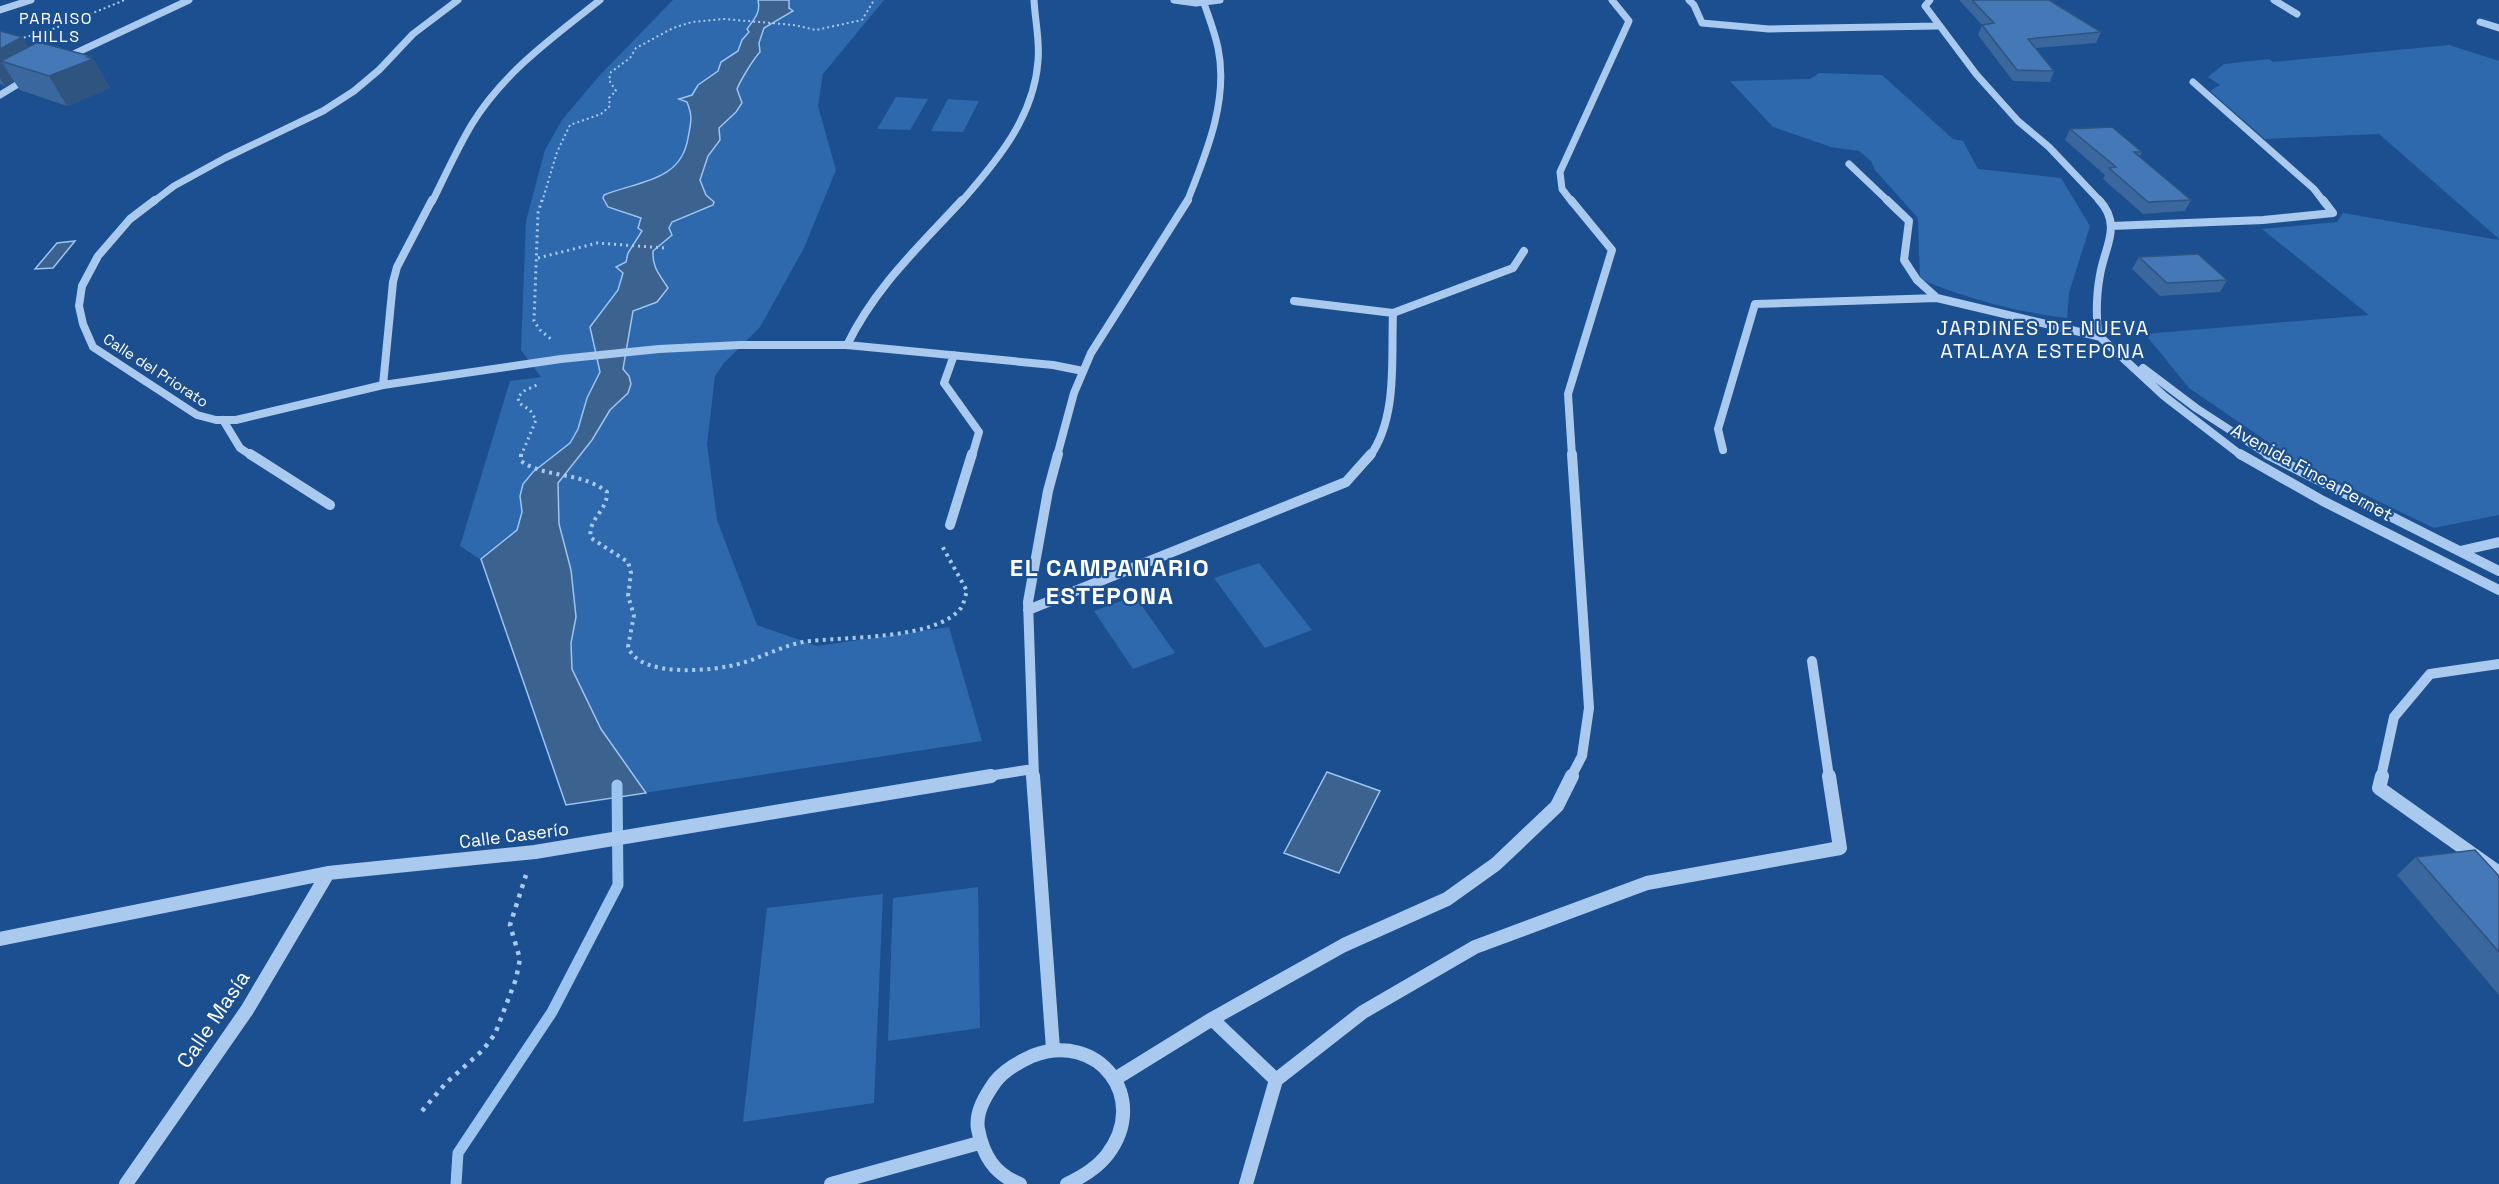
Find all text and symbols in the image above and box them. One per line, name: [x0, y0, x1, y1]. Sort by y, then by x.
district label: PARAISO HILLS: [19, 8, 93, 47]
district label: JARDINES DE NUEVA ATALAYA ESTEPONA: [1936, 315, 2150, 364]
street label: Calle del Priorato: [100, 329, 212, 411]
street label: Avenida Finca Pernet: [2227, 418, 2397, 526]
district label: EL CAMPANARIO ESTEPONA: [1010, 552, 1210, 611]
street label: Calle Caserío: [458, 817, 570, 853]
street label: Calle Masía: [170, 965, 256, 1073]

